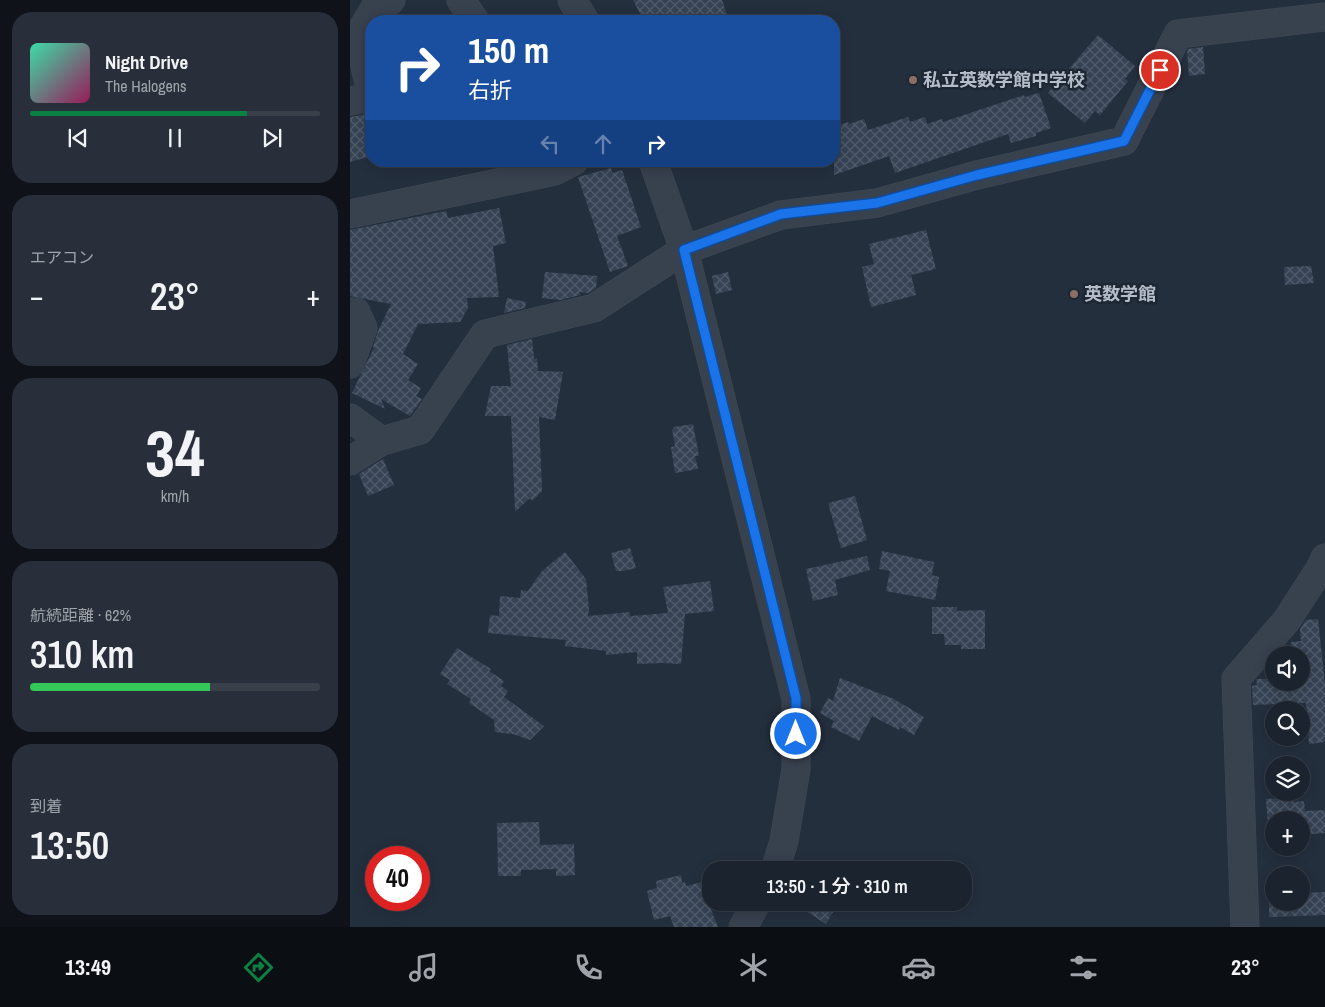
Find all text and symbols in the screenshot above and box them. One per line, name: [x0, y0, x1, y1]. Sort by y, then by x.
text: 150 m: [468, 27, 549, 74]
icon: right: [385, 35, 450, 100]
text: Night Drive: [105, 49, 188, 75]
pin: [1139, 49, 1181, 91]
icon: arrive: [1146, 56, 1174, 84]
place label: 私立英数学館中学校: [923, 67, 1085, 92]
marker: 私立英数学館中学校: [907, 74, 919, 86]
text: The Halogens: [105, 75, 187, 97]
text: 右折: [468, 75, 512, 105]
icon: previous: [64, 124, 92, 152]
icon: pause: [161, 124, 189, 152]
icon: next: [258, 124, 286, 152]
icon: left: [536, 130, 564, 158]
icon: ahead: [589, 130, 617, 158]
icon: right: [642, 130, 670, 158]
text: エアコン: [30, 246, 94, 268]
text: 23°: [150, 271, 200, 322]
text: −: [30, 277, 43, 315]
text: +: [307, 277, 320, 315]
place label: 英数学館: [1084, 281, 1156, 306]
marker: 英数学館: [1068, 288, 1080, 300]
text: 34: [145, 409, 205, 496]
text: km/h: [161, 485, 189, 507]
text: 航続距離 · 62%: [30, 604, 131, 626]
text: 310 km: [30, 629, 134, 680]
map controls: [1265, 646, 1310, 911]
button: sound: [1265, 646, 1310, 691]
button: search: [1265, 701, 1310, 746]
position arrow: [769, 707, 821, 759]
button: layers: [1265, 756, 1310, 801]
text: 到着: [30, 795, 62, 817]
button: +: [1265, 811, 1310, 856]
text: 13:50: [30, 820, 109, 871]
speed limit sign: 40: [365, 846, 430, 911]
button: −: [1265, 866, 1310, 911]
text: 13:50 · 1 分 · 310 m: [766, 873, 908, 899]
icon: directions: [241, 950, 276, 985]
icon: music: [406, 950, 441, 985]
icon: phone: [571, 950, 606, 985]
icon: climate: [736, 950, 771, 985]
icon: car: [901, 950, 936, 985]
icon: filters: [1066, 950, 1101, 985]
text: 13:49: [65, 952, 111, 982]
text: 23°: [1231, 952, 1260, 982]

